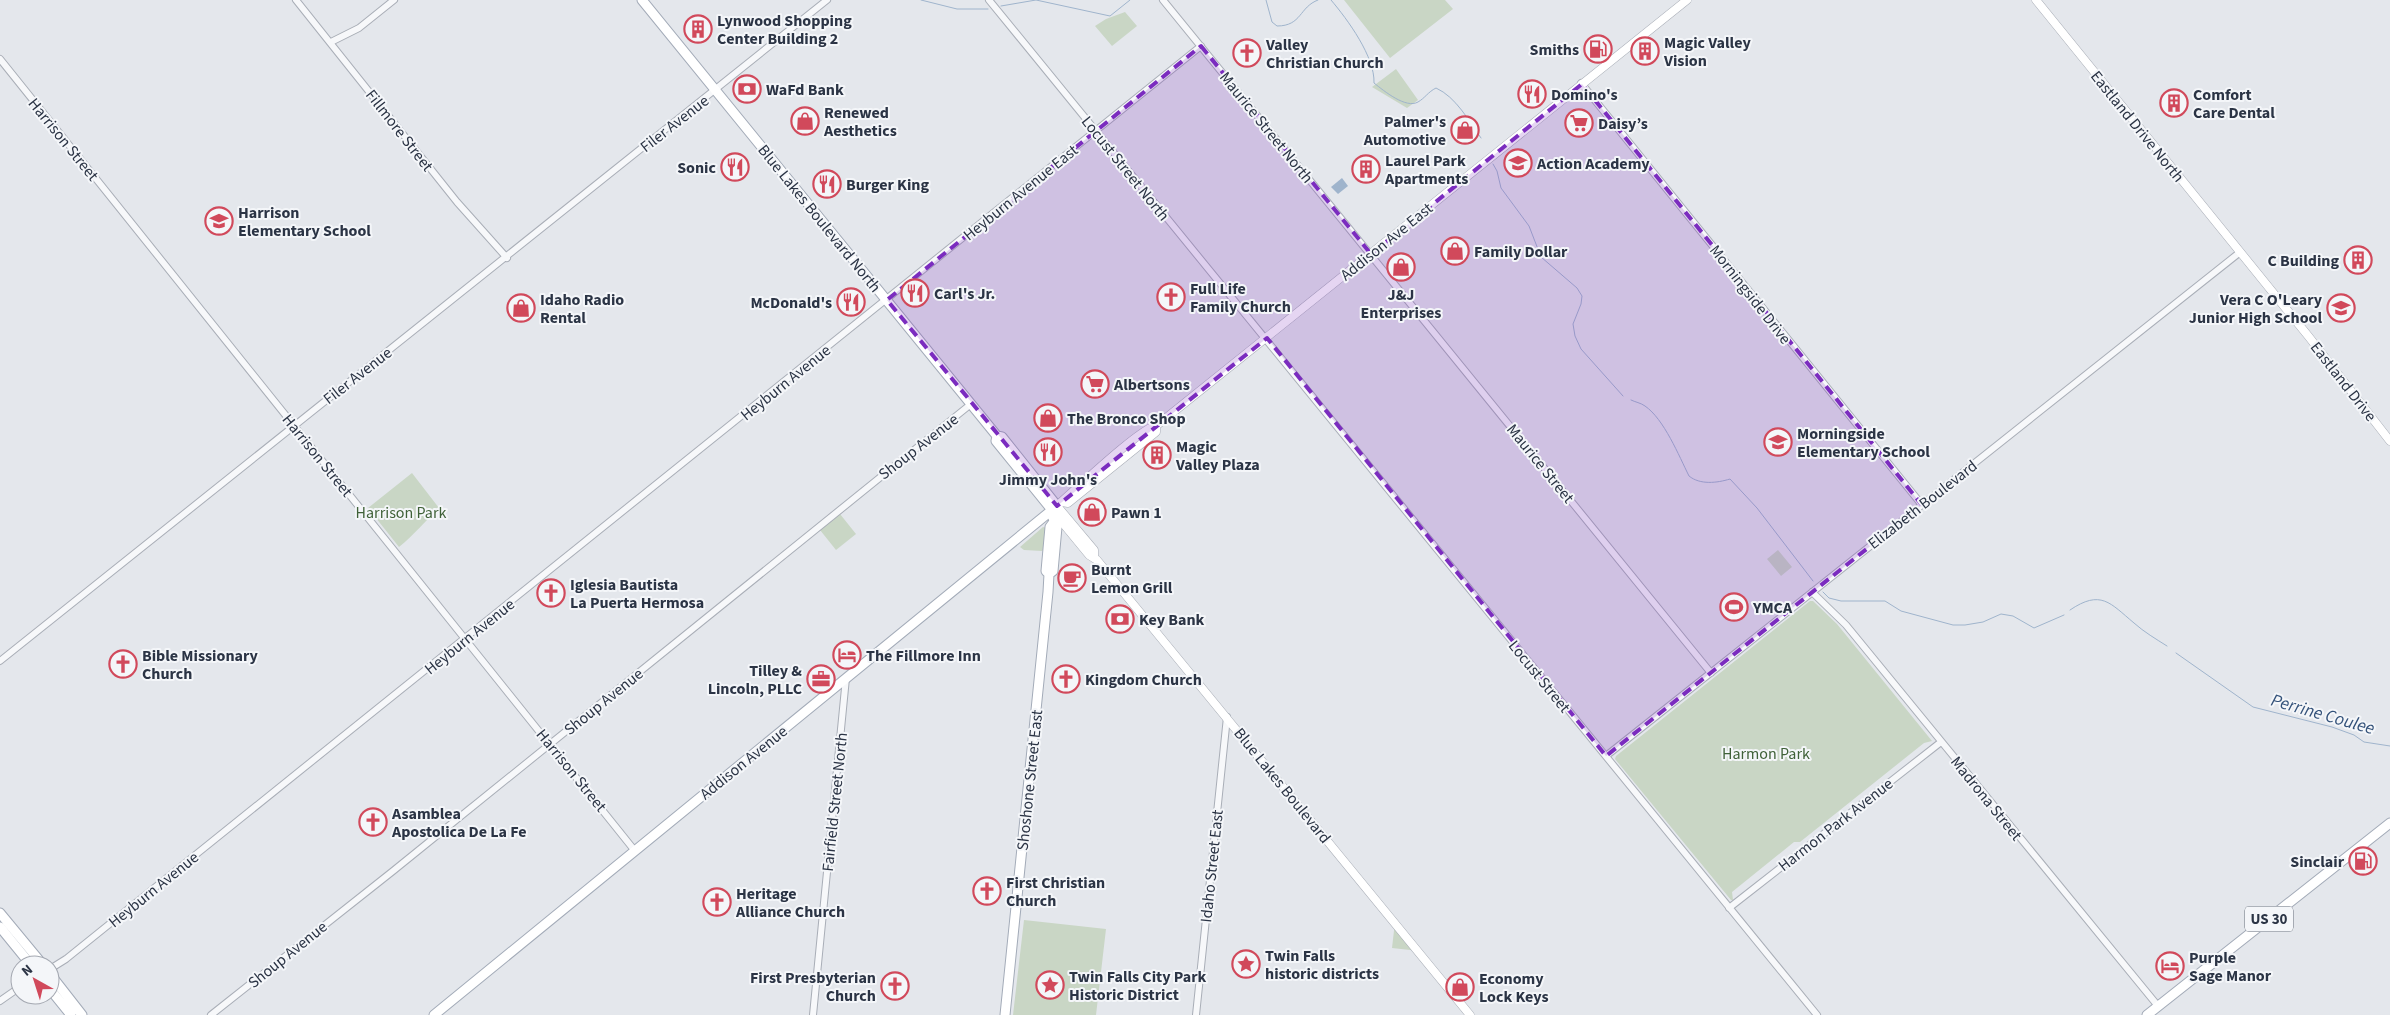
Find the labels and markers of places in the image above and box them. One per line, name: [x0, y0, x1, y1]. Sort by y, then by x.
place label: Lynwood Shopping Center Building 2: [717, 10, 852, 50]
building icon: Lynwood Shopping Center Building 2: [683, 14, 713, 44]
place label: Magic Valley Vision: [1663, 32, 1751, 72]
place label: Valley Christian Church: [1265, 34, 1384, 74]
fuel station icon: Smiths: [1583, 34, 1613, 64]
building icon: Magic Valley Vision: [1630, 36, 1660, 66]
church icon: Valley Christian Church: [1232, 38, 1262, 68]
place label: Smiths: [1530, 39, 1579, 61]
bank icon: WaFd Bank: [732, 74, 762, 104]
place label: WaFd Bank: [766, 79, 844, 101]
restaurant icon: Domino's: [1517, 79, 1547, 109]
place label: Domino's: [1551, 84, 1618, 106]
place label: Comfort Care Dental: [2193, 84, 2275, 124]
building icon: Comfort Care Dental: [2159, 88, 2189, 118]
place label: Renewed Aesthetics: [823, 102, 897, 142]
shop icon: Renewed Aesthetics: [790, 106, 820, 136]
supermarket icon: Daisy’s: [1564, 108, 1594, 138]
place label: Palmer's Automotive: [1363, 111, 1446, 151]
place label: Daisy’s: [1598, 113, 1648, 135]
shop icon: Palmer's Automotive: [1450, 115, 1480, 145]
school or university icon: Action Academy: [1503, 148, 1533, 178]
place label: Laurel Park Apartments: [1384, 150, 1468, 190]
restaurant icon: Sonic: [720, 152, 750, 182]
place label: Action Academy: [1536, 153, 1650, 175]
building icon: Laurel Park Apartments: [1351, 154, 1381, 184]
place label: Sonic: [677, 157, 717, 179]
restaurant icon: Burger King: [812, 169, 842, 199]
place label: Burger King: [846, 174, 929, 196]
place label: Harrison Elementary School: [238, 202, 371, 242]
school or university icon: Harrison Elementary School: [204, 206, 234, 236]
shop icon: Family Dollar: [1440, 236, 1470, 266]
place label: Family Dollar: [1474, 241, 1568, 263]
building icon: C Building: [2343, 245, 2373, 275]
place label: C Building: [2267, 250, 2339, 272]
shop icon: J&J Enterprises: [1386, 252, 1416, 282]
restaurant icon: Carl's Jr.: [900, 278, 930, 308]
place label: Full Life Family Church: [1190, 278, 1291, 318]
church icon: Full Life Family Church: [1156, 282, 1186, 312]
place label: Carl's Jr.: [934, 283, 995, 305]
place label: J&J Enterprises: [1361, 284, 1441, 324]
restaurant icon: McDonald's: [836, 287, 866, 317]
place label: Idaho Radio Rental: [540, 289, 624, 329]
place label: Vera C O'Leary Junior High School: [2189, 289, 2323, 329]
place label: McDonald's: [750, 292, 832, 314]
shop icon: Idaho Radio Rental: [506, 293, 536, 323]
school or university icon: Vera C O'Leary Junior High School: [2326, 293, 2356, 323]
supermarket icon: Albertsons: [1080, 369, 1110, 399]
place label: Albertsons: [1113, 374, 1190, 396]
shop icon: The Bronco Shop: [1033, 403, 1063, 433]
place label: The Bronco Shop: [1067, 408, 1186, 430]
place label: Morningside Elementary School: [1797, 423, 1930, 463]
school or university icon: Morningside Elementary School: [1763, 427, 1793, 457]
place label: Magic Valley Plaza: [1175, 436, 1260, 476]
restaurant icon: Jimmy John's: [1033, 437, 1063, 467]
building icon: Magic Valley Plaza: [1142, 440, 1172, 470]
place label: Jimmy John's: [999, 469, 1097, 491]
shop icon: Pawn 1: [1077, 497, 1107, 527]
place label: Pawn 1: [1111, 502, 1162, 524]
place label: Burnt Lemon Grill: [1091, 559, 1173, 599]
cafe icon: Burnt Lemon Grill: [1057, 563, 1087, 593]
place label: Iglesia Bautista La Puerta Hermosa: [570, 574, 704, 614]
church icon: Iglesia Bautista La Puerta Hermosa: [536, 578, 566, 608]
sports icon: YMCA: [1719, 592, 1749, 622]
place label: YMCA: [1752, 597, 1793, 619]
bank icon: Key Bank: [1105, 604, 1135, 634]
place label: Key Bank: [1139, 609, 1205, 631]
hotel icon: The Fillmore Inn: [832, 640, 862, 670]
place label: Bible Missionary Church: [142, 645, 258, 685]
place label: The Fillmore Inn: [866, 645, 981, 667]
church icon: Bible Missionary Church: [108, 649, 138, 679]
place label: Tilley & Lincoln, PLLC: [708, 660, 802, 700]
office icon: Tilley & Lincoln, PLLC: [806, 664, 836, 694]
church icon: Kingdom Church: [1051, 664, 1081, 694]
place label: Kingdom Church: [1085, 669, 1202, 691]
place label: Asamblea Apostolica De La Fe: [391, 803, 527, 843]
church icon: Asamblea Apostolica De La Fe: [358, 807, 388, 837]
fuel station icon: Sinclair: [2348, 846, 2378, 876]
place label: Sinclair: [2290, 851, 2345, 873]
place label: First Christian Church: [1006, 872, 1105, 912]
church icon: First Christian Church: [972, 876, 1002, 906]
place label: Heritage Alliance Church: [735, 883, 845, 923]
church icon: Heritage Alliance Church: [702, 887, 732, 917]
place label: Twin Falls historic districts: [1265, 945, 1379, 985]
place label: Purple Sage Manor: [2189, 947, 2272, 987]
place icon: Twin Falls historic districts: [1231, 949, 1261, 979]
hotel icon: Purple Sage Manor: [2155, 951, 2185, 981]
place label: Twin Falls City Park Historic District: [1069, 966, 1207, 1006]
place label: First Presbyterian Church: [750, 967, 876, 1007]
place label: Economy Lock Keys: [1479, 968, 1549, 1008]
place icon: Twin Falls City Park Historic District: [1035, 970, 1065, 1000]
church icon: First Presbyterian Church: [880, 971, 910, 1001]
shop icon: Economy Lock Keys: [1445, 972, 1475, 1002]

